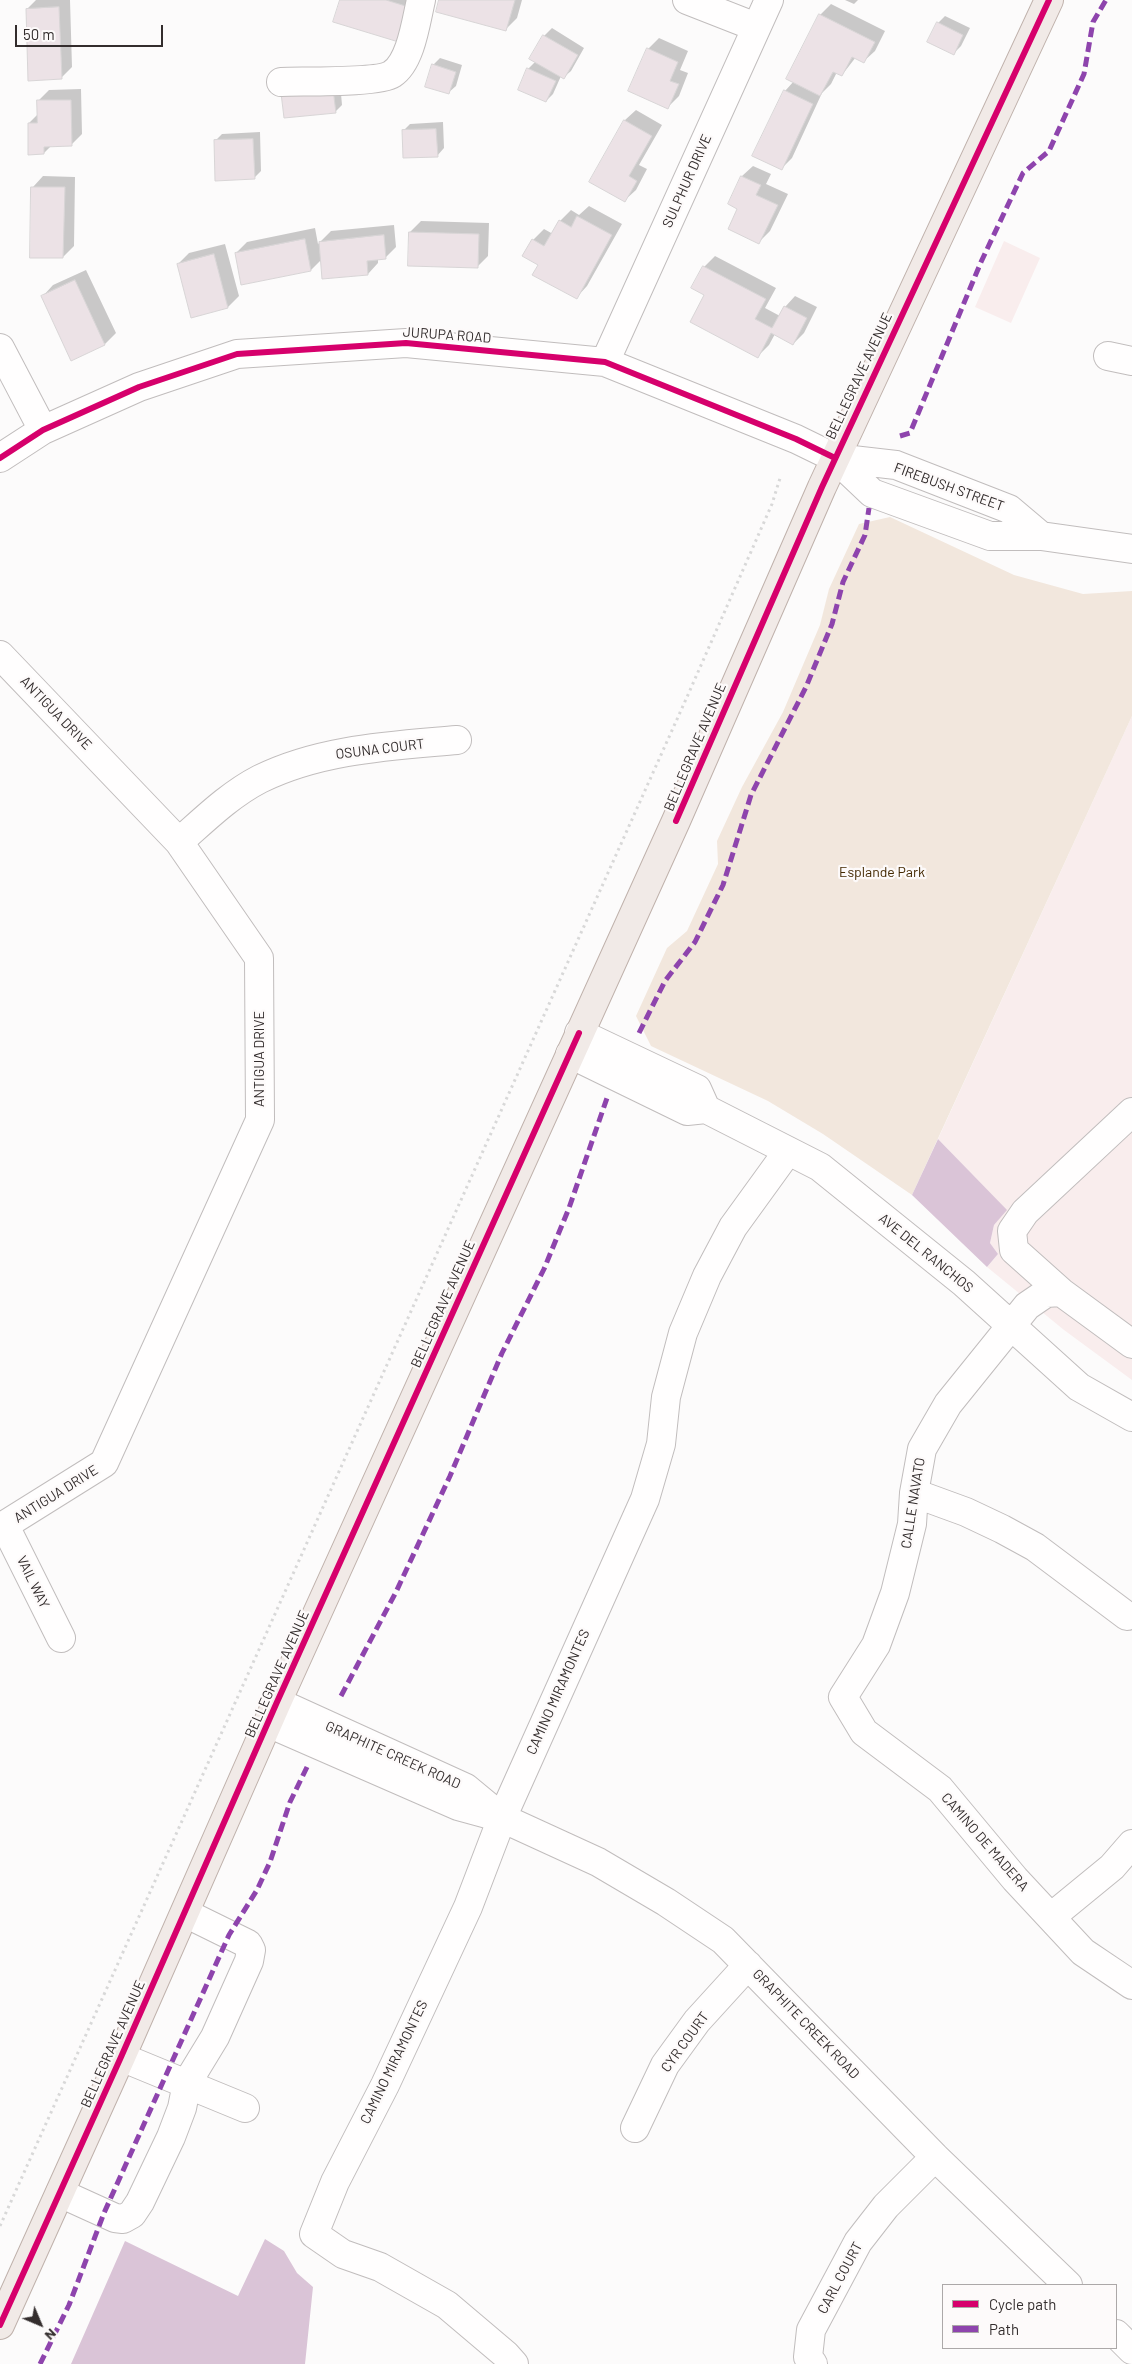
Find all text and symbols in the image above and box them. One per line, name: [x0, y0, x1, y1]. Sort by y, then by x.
scale bar: [18, 15, 165, 47]
text: 50 m: [23, 25, 55, 43]
street label: SULPHUR DRIVE: [659, 132, 715, 230]
street label: BELLEGRAVE AVENUE: [822, 310, 896, 442]
street label: JURUPA ROAD: [402, 324, 492, 346]
street label: FIREBUSH STREET: [892, 459, 1006, 515]
street label: ANTIGUA DRIVE: [17, 673, 95, 753]
street label: BELLEGRAVE AVENUE: [660, 680, 730, 814]
street label: OSUNA COURT: [335, 735, 425, 763]
park label: Esplande Park: [839, 864, 925, 880]
street label: ANTIGUA DRIVE: [251, 1011, 267, 1107]
street label: AVE DEL RANCHOS: [875, 1210, 977, 1296]
street label: BELLEGRAVE AVENUE: [407, 1238, 479, 1370]
street label: CALLE NAVATO: [898, 1456, 928, 1550]
street label: ANTIGUA DRIVE: [11, 1462, 101, 1526]
street label: VAIL WAY: [13, 1553, 53, 1611]
street label: BELLEGRAVE AVENUE: [241, 1608, 313, 1740]
street label: CAMINO MIRAMONTES: [523, 1627, 593, 1757]
street label: GRAPHITE CREEK ROAD: [323, 1718, 463, 1792]
street label: CAMINO DE MADERA: [938, 1789, 1032, 1895]
street label: GRAPHITE CREEK ROAD: [749, 1966, 863, 2082]
street label: BELLEGRAVE AVENUE: [77, 1978, 149, 2110]
street label: CAMINO MIRAMONTES: [357, 1997, 431, 2127]
street label: CYR COURT: [658, 2009, 712, 2075]
street label: CARL COURT: [814, 2239, 866, 2317]
legend: [942, 2284, 1117, 2349]
text: Cycle path: [989, 2295, 1056, 2313]
north arrow: [15, 2299, 65, 2349]
text: Path: [989, 2320, 1019, 2338]
text: N: [42, 2326, 60, 2344]

